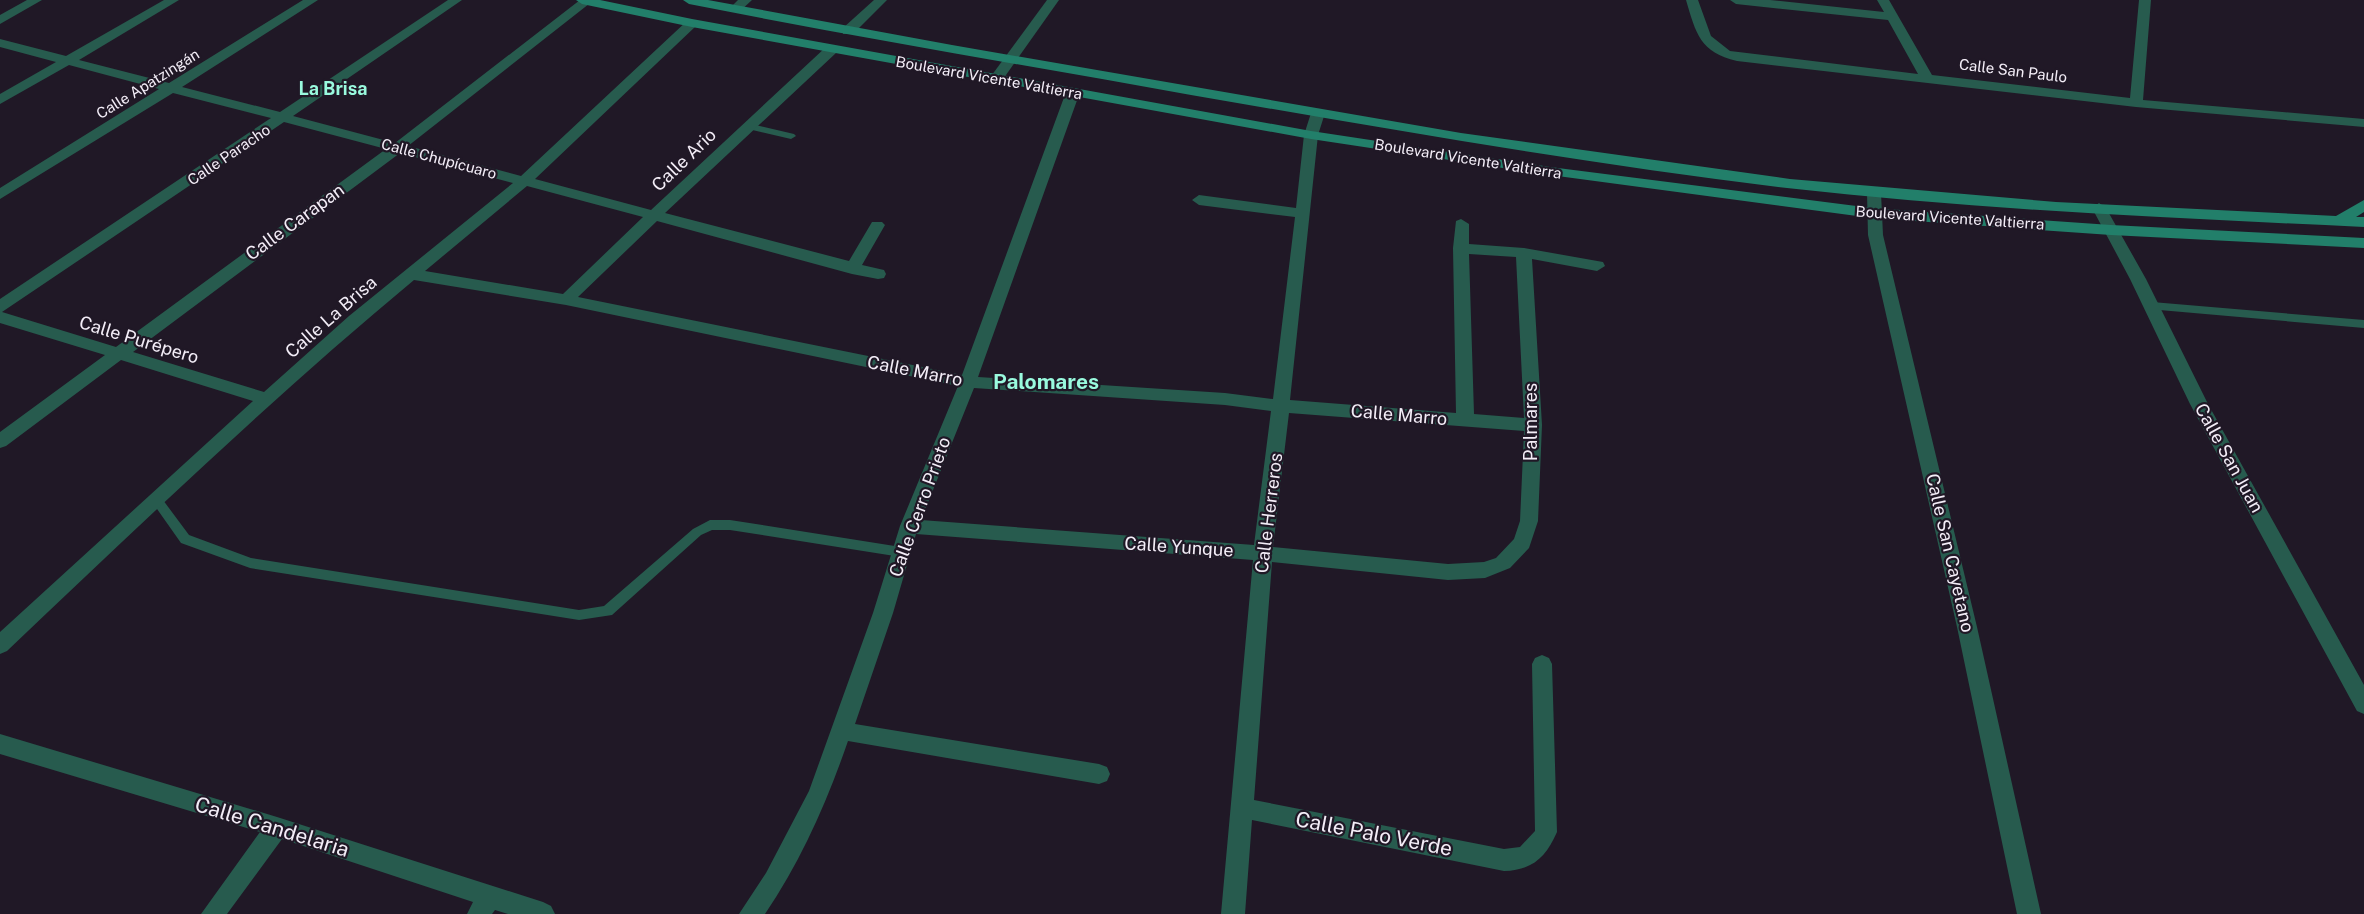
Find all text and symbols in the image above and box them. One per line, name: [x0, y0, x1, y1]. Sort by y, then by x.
street label: Calle Apatzingán: [93, 45, 202, 122]
street label: Boulevard Vicente Valtierra: [894, 53, 1084, 102]
street label: Calle San Paulo: [1958, 55, 2068, 86]
district label: La Brisa: [299, 78, 367, 99]
street label: Calle Paracho: [184, 121, 273, 188]
street label: Calle Ario: [647, 124, 720, 195]
street label: Calle Chupícuaro: [380, 135, 499, 182]
street label: Boulevard Vicente Valtierra: [1373, 135, 1563, 182]
street label: Calle Carapan: [241, 179, 348, 264]
street label: Boulevard Vicente Valtierra: [1855, 202, 2045, 233]
street label: Calle La Brisa: [281, 271, 381, 362]
street label: Calle Purépero: [77, 311, 201, 368]
street label: Calle Marro: [866, 351, 965, 390]
district label: Palomares: [993, 369, 1099, 394]
street label: Palmares: [1520, 383, 1541, 461]
street label: Calle Marro: [1350, 400, 1448, 429]
street label: Calle San Juan: [2191, 400, 2268, 516]
street label: Calle Cerro Prieto: [884, 434, 955, 580]
street label: Calle Herreros: [1251, 452, 1286, 574]
street label: Calle San Cayetano: [1922, 472, 1979, 634]
street label: Calle Yunque: [1124, 532, 1234, 561]
street label: Calle Candelaria: [192, 791, 352, 862]
street label: Calle Palo Verde: [1294, 806, 1455, 861]

